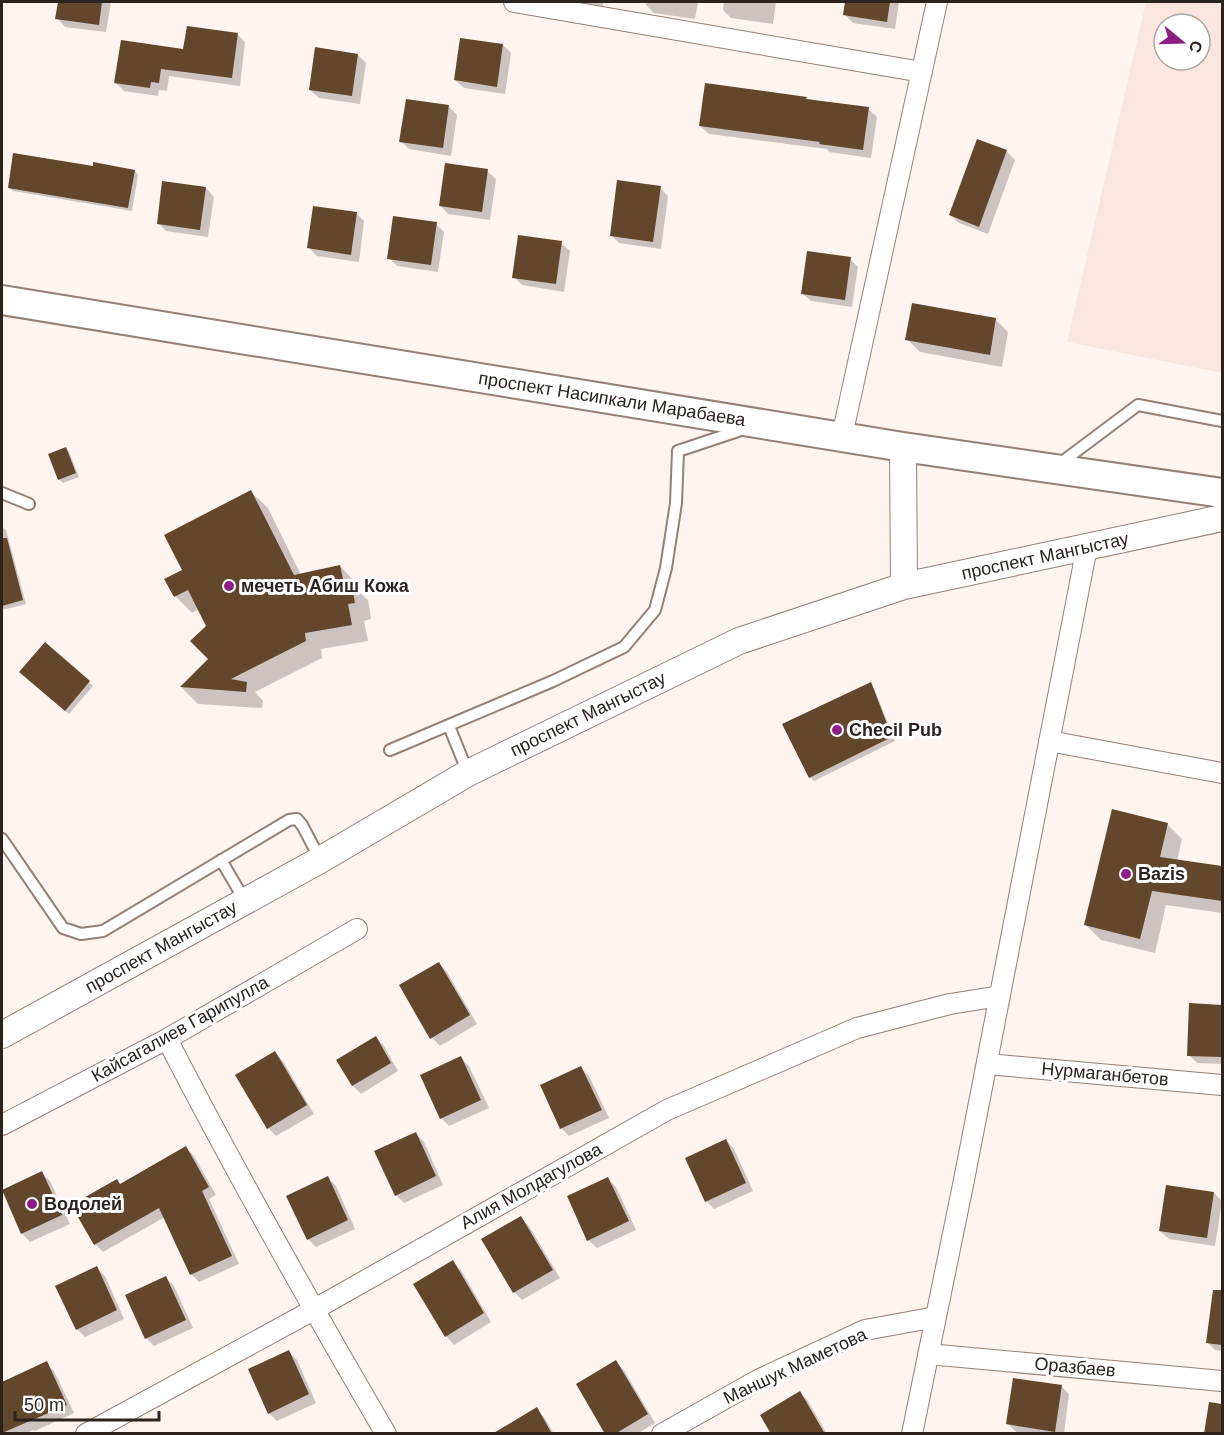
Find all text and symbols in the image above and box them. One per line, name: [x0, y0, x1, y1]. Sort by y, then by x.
north arrow: [1152, 12, 1212, 72]
text: С: [1186, 38, 1206, 55]
street label: проспект Насипкали Марабаева: [477, 368, 748, 430]
street label: проспект Мангыстау: [960, 529, 1130, 583]
place label: мечеть Абиш Кожа: [241, 576, 410, 596]
marker: мечеть Абиш Кожа: [222, 579, 236, 593]
street label: проспект Мангыстау: [507, 668, 669, 760]
place label: Checil Pub: [849, 720, 942, 740]
marker: Checil Pub: [830, 723, 844, 737]
place label: Bazis: [1138, 864, 1185, 884]
marker: Bazis: [1119, 867, 1133, 881]
street label: проспект Мангыстау: [82, 897, 240, 997]
street label: Кайсагалиев Гарипулла: [88, 972, 273, 1086]
street label: Нурмаганбетов: [1041, 1058, 1169, 1090]
street label: Алия Молдагулова: [457, 1138, 606, 1233]
place label: Водолей: [44, 1194, 122, 1214]
marker: Водолей: [25, 1197, 39, 1211]
street label: Маншук Маметова: [720, 1324, 871, 1408]
street label: Оразбаев: [1034, 1353, 1116, 1381]
scale bar: [15, 1384, 159, 1422]
text: 50 m: [24, 1395, 64, 1415]

